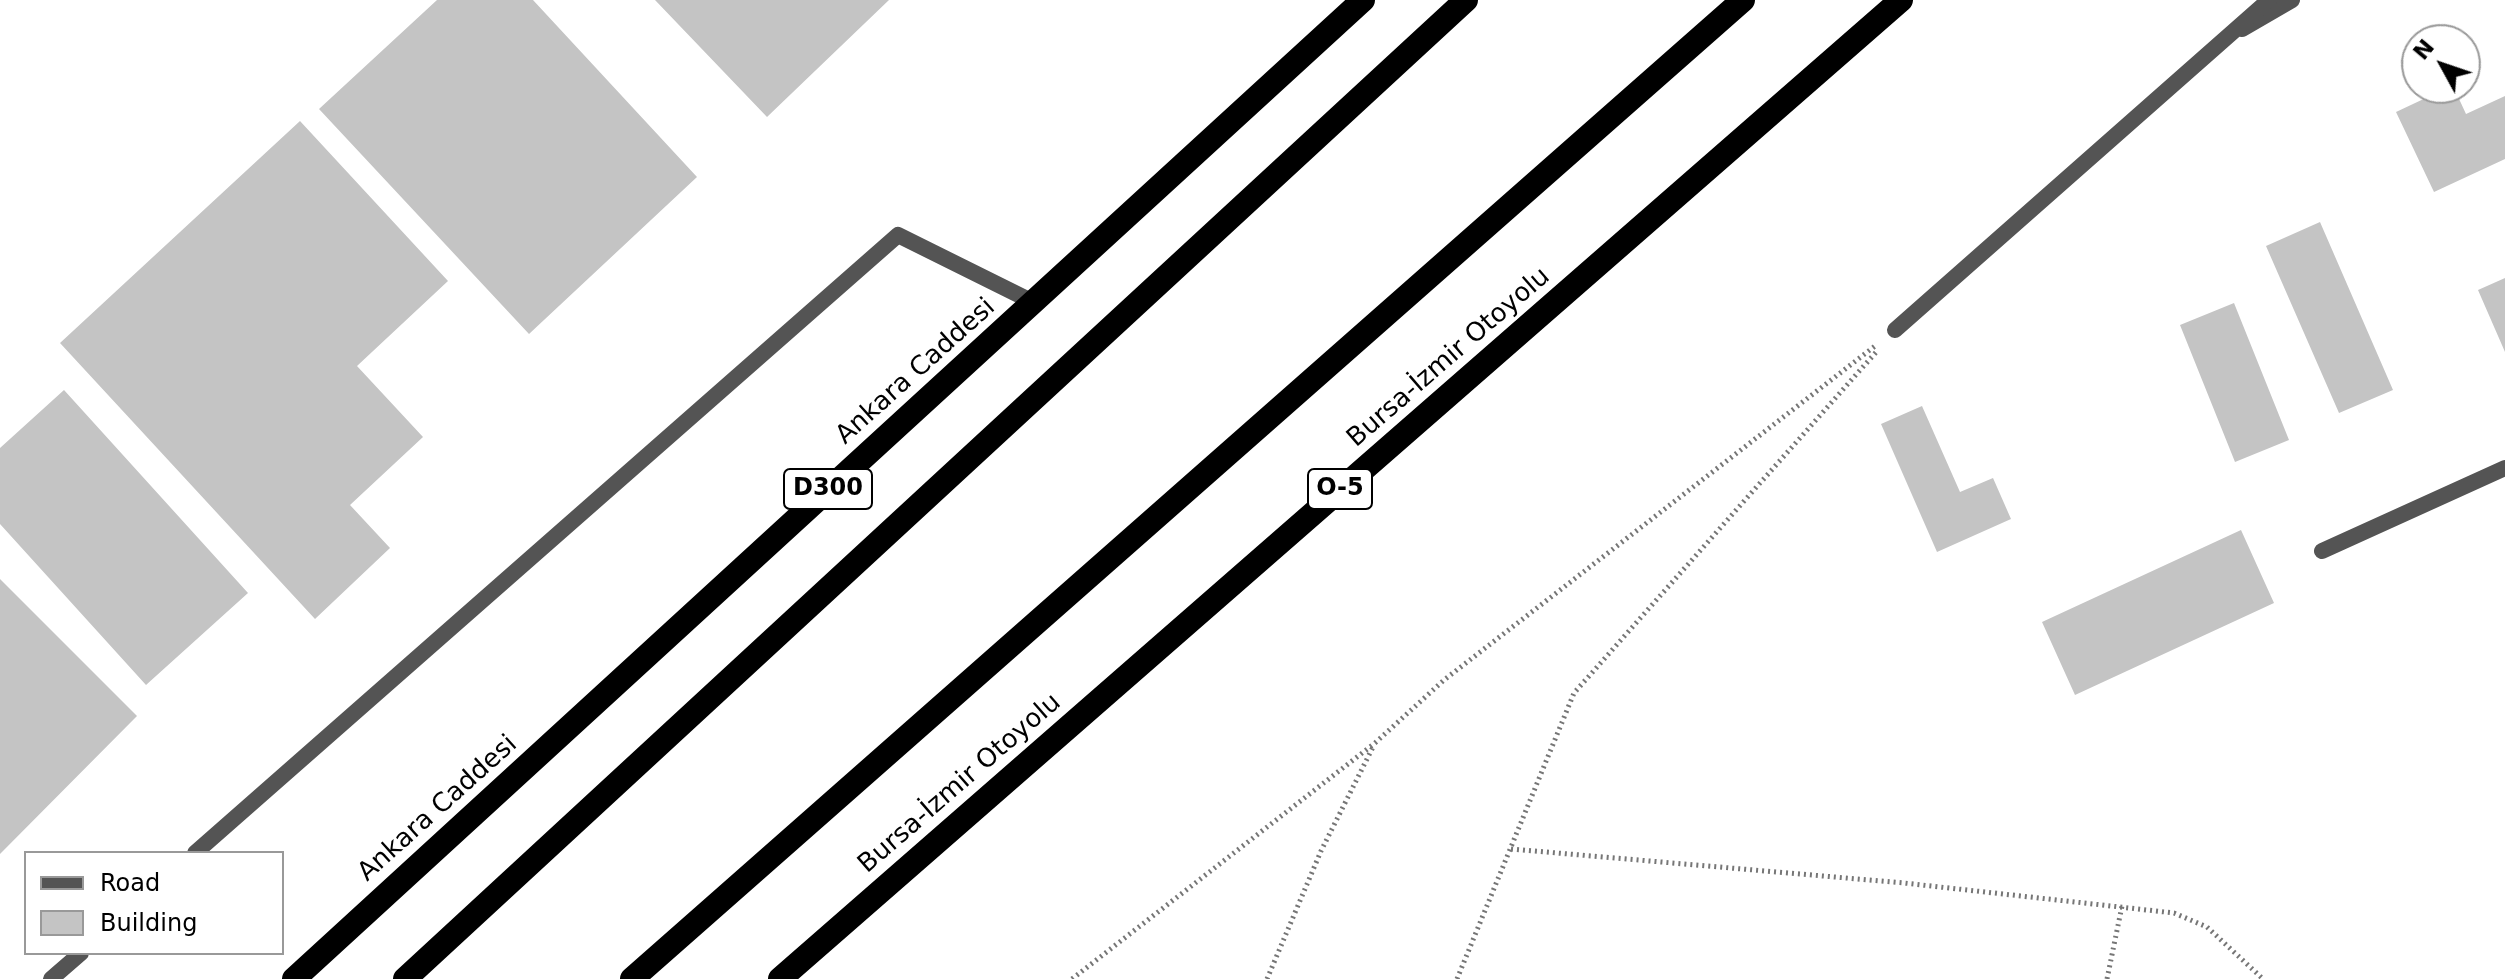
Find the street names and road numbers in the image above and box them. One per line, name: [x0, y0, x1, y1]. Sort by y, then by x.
street label: Bursa-İzmir Otoyolu: [1341, 262, 1557, 454]
street label: Ankara Caddesi: [830, 292, 1002, 452]
road number: D300: [784, 469, 872, 509]
road number: O-5: [1308, 469, 1372, 509]
street label: Bursa-İzmir Otoyolu: [852, 688, 1068, 880]
street label: Ankara Caddesi: [352, 729, 524, 889]

